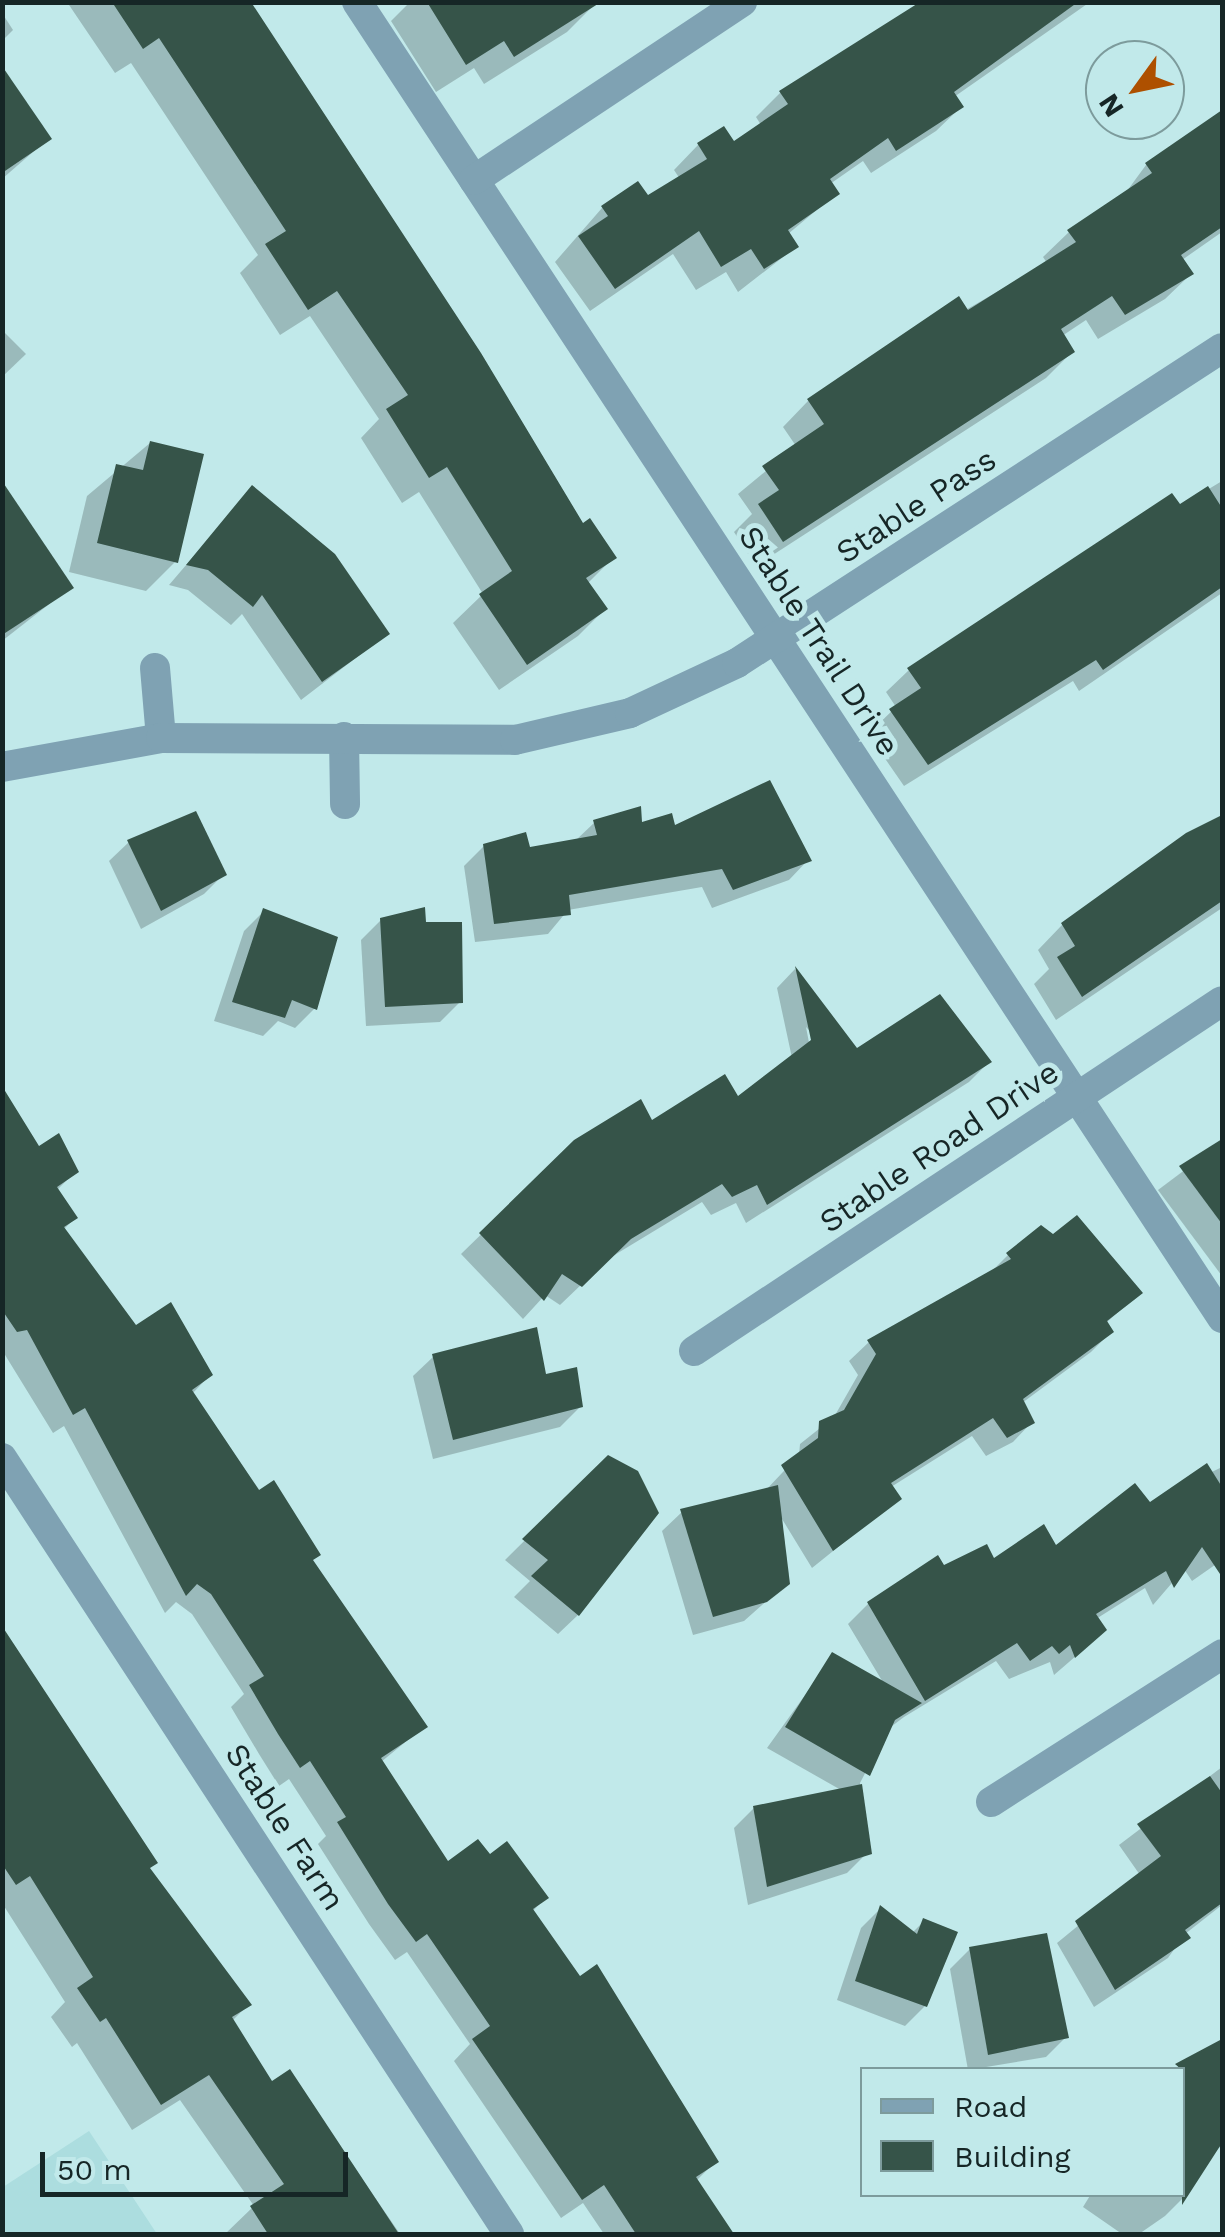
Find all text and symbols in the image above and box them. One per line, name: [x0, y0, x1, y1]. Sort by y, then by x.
north arrow: [1085, 40, 1185, 140]
text: N: [1092, 88, 1131, 123]
street label: Stable Pass: [829, 440, 1003, 572]
street label: Stable Trail Drive: [730, 518, 908, 764]
street label: Stable Road Drive: [812, 1053, 1066, 1241]
street label: Stable Farm: [217, 1737, 353, 1917]
legend: [860, 2067, 1185, 2197]
text: Road: [954, 2089, 1027, 2124]
scale bar: [45, 2132, 352, 2194]
text: Building: [954, 2139, 1071, 2174]
text: 50 m: [57, 2152, 132, 2187]

